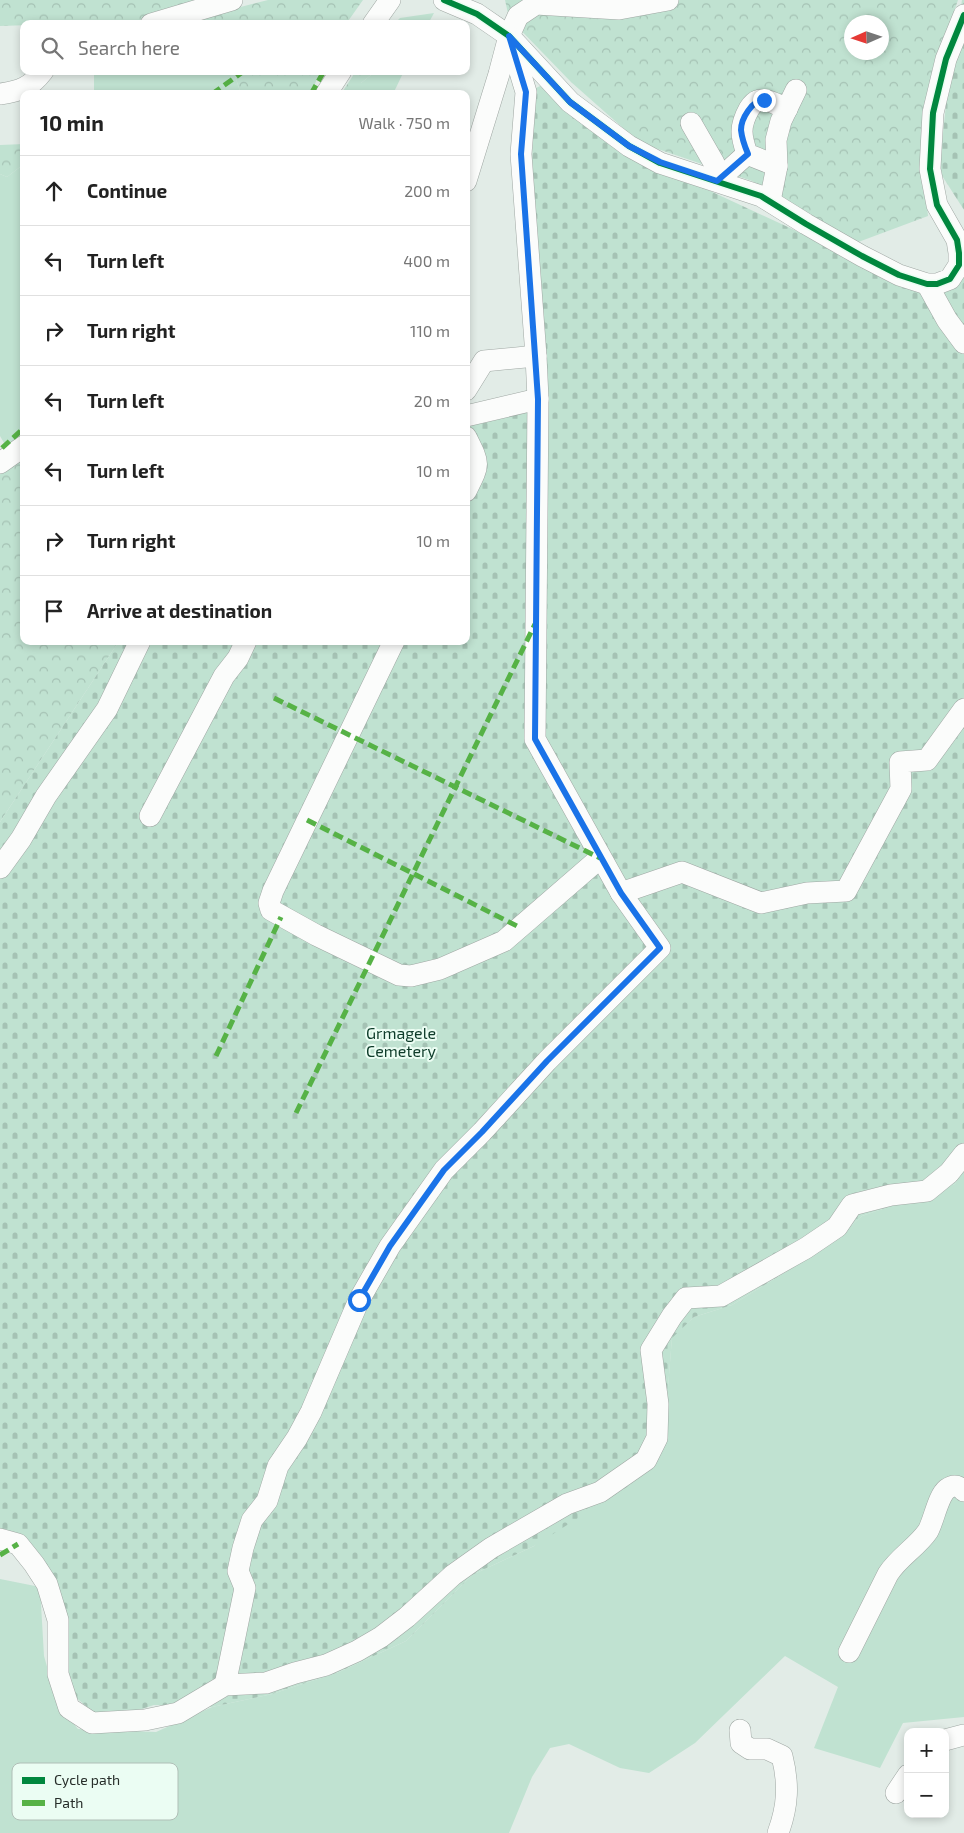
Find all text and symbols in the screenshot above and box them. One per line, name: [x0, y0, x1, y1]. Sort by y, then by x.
north arrow: [844, 15, 889, 60]
search box: [20, 20, 470, 75]
icon: search: [38, 34, 66, 62]
text: Search here: [78, 36, 180, 59]
route end: [753, 89, 776, 112]
text: 10 min: [40, 110, 104, 135]
text: Walk · 750 m: [359, 113, 450, 132]
icon: ahead: [40, 177, 68, 205]
text: Continue: [87, 179, 167, 202]
text: 200 m: [404, 181, 450, 200]
icon: left: [40, 247, 68, 275]
text: Turn left: [87, 249, 164, 272]
text: 400 m: [403, 251, 450, 270]
icon: right: [40, 317, 68, 345]
text: Turn right: [87, 319, 175, 342]
text: 110 m: [410, 321, 450, 340]
icon: left: [40, 387, 68, 415]
text: Turn left: [87, 389, 164, 412]
text: 20 m: [414, 391, 450, 410]
icon: left: [40, 457, 68, 485]
text: Turn left: [87, 459, 164, 482]
text: 10 m: [416, 461, 450, 480]
icon: right: [40, 527, 68, 555]
text: Turn right: [87, 529, 175, 552]
text: 10 m: [416, 531, 450, 550]
icon: arrive: [40, 597, 68, 625]
text: Arrive at destination: [87, 599, 272, 622]
park label: Grmagele Cemetery: [366, 1023, 436, 1060]
route start: [348, 1289, 371, 1312]
map controls: [904, 1728, 949, 1818]
button: +: [904, 1728, 949, 1773]
legend: [12, 1763, 178, 1820]
text: Cycle path: [54, 1771, 120, 1788]
button: −: [904, 1773, 949, 1818]
text: Path: [54, 1794, 83, 1811]

